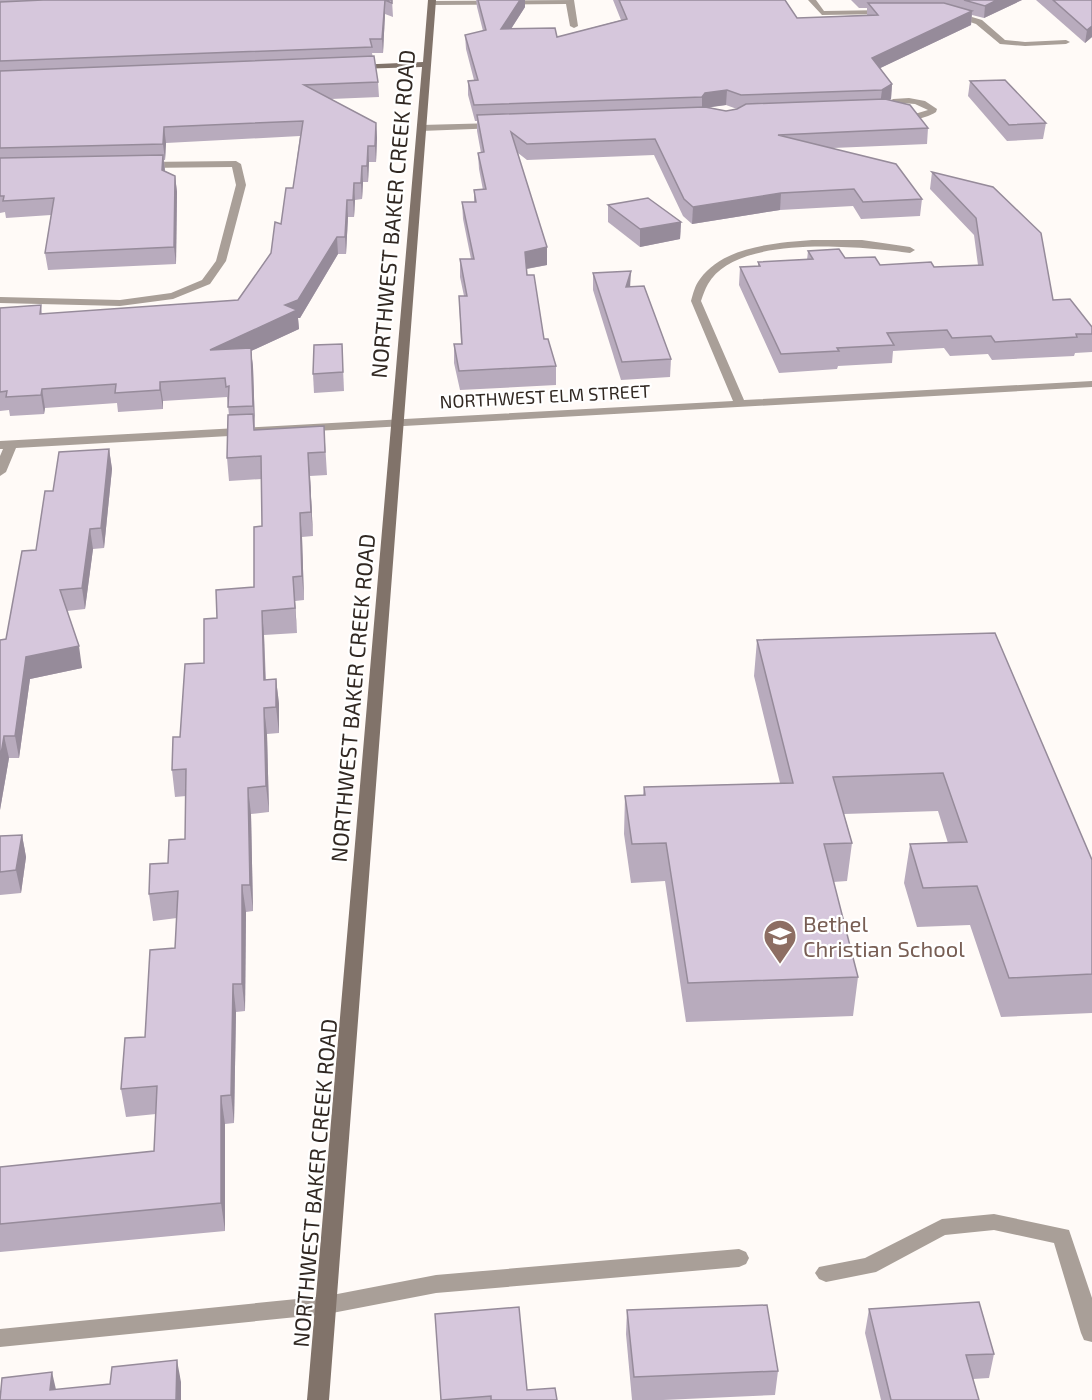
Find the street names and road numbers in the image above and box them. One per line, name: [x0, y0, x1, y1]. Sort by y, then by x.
street label: NORTHWEST BAKER CREEK ROAD: [365, 49, 419, 379]
street label: NORTHWEST ELM STREET: [439, 379, 651, 413]
street label: NORTHWEST BAKER CREEK ROAD: [325, 533, 379, 863]
street label: NORTHWEST BAKER CREEK ROAD: [287, 1018, 341, 1348]

